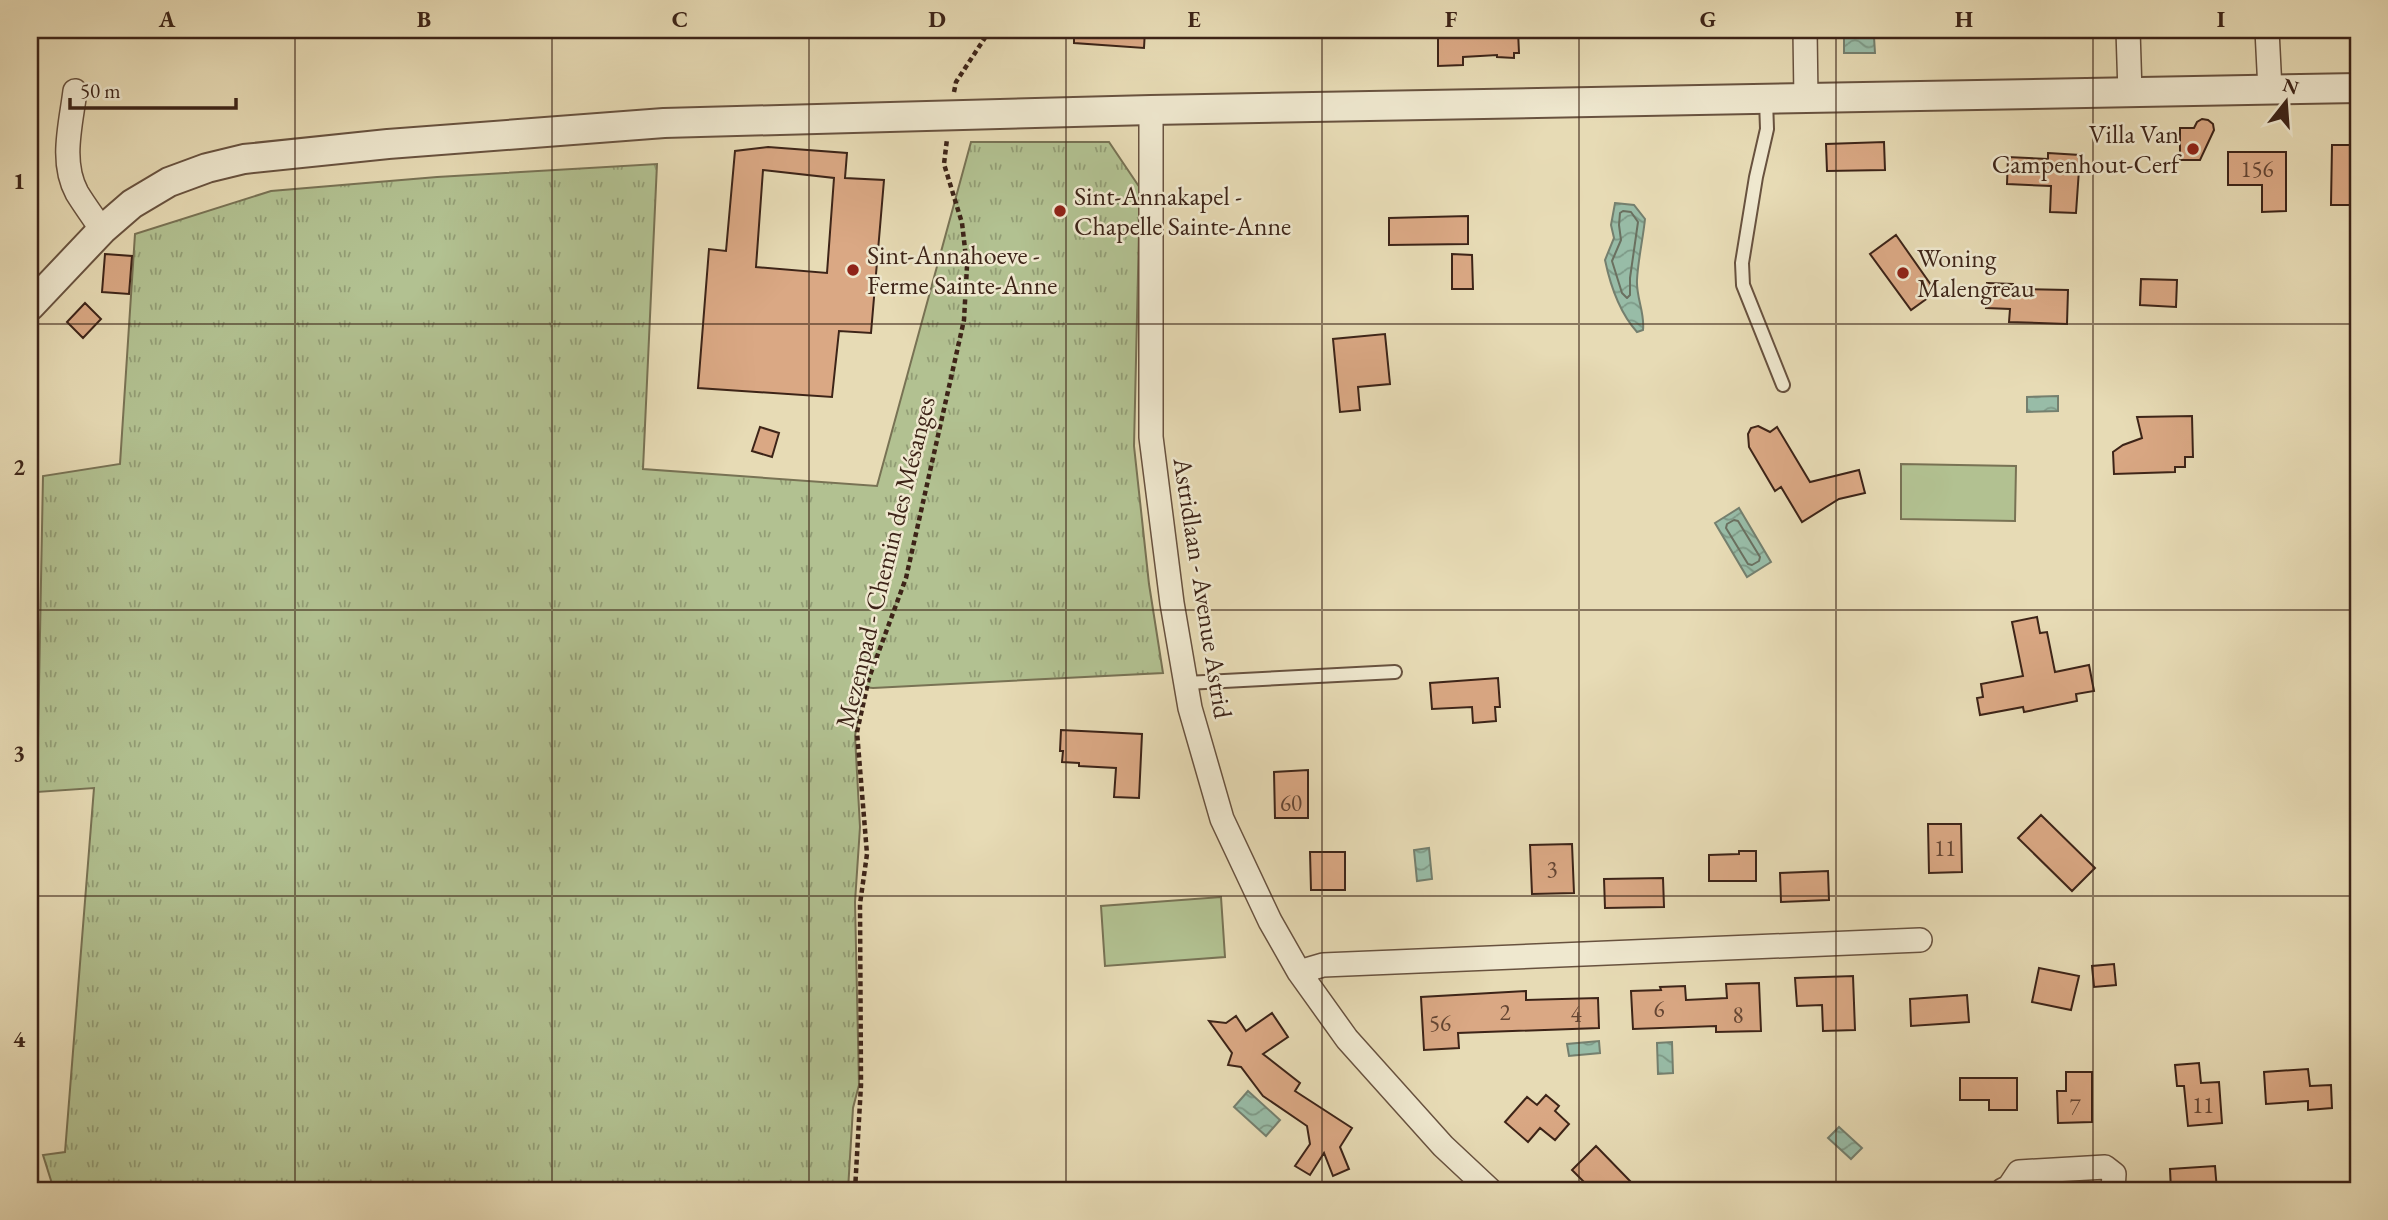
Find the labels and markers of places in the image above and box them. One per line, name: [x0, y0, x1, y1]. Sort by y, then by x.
place label: Villa Van Campenhout-Cerf: [1992, 117, 2182, 181]
marker: Villa Van Campenhout-Cerf: [2185, 141, 2201, 157]
place label: Sint-Annakapel - Chapelle Sainte-Anne: [1074, 179, 1291, 243]
marker: Sint-Annakapel - Chapelle Sainte-Anne: [1052, 203, 1068, 219]
place label: Sint-Annahoeve - Ferme Sainte-Anne: [867, 238, 1058, 302]
place label: Woning Malengreau: [1917, 241, 2035, 305]
marker: Sint-Annahoeve - Ferme Sainte-Anne: [845, 262, 861, 278]
marker: Woning Malengreau: [1895, 265, 1911, 281]

